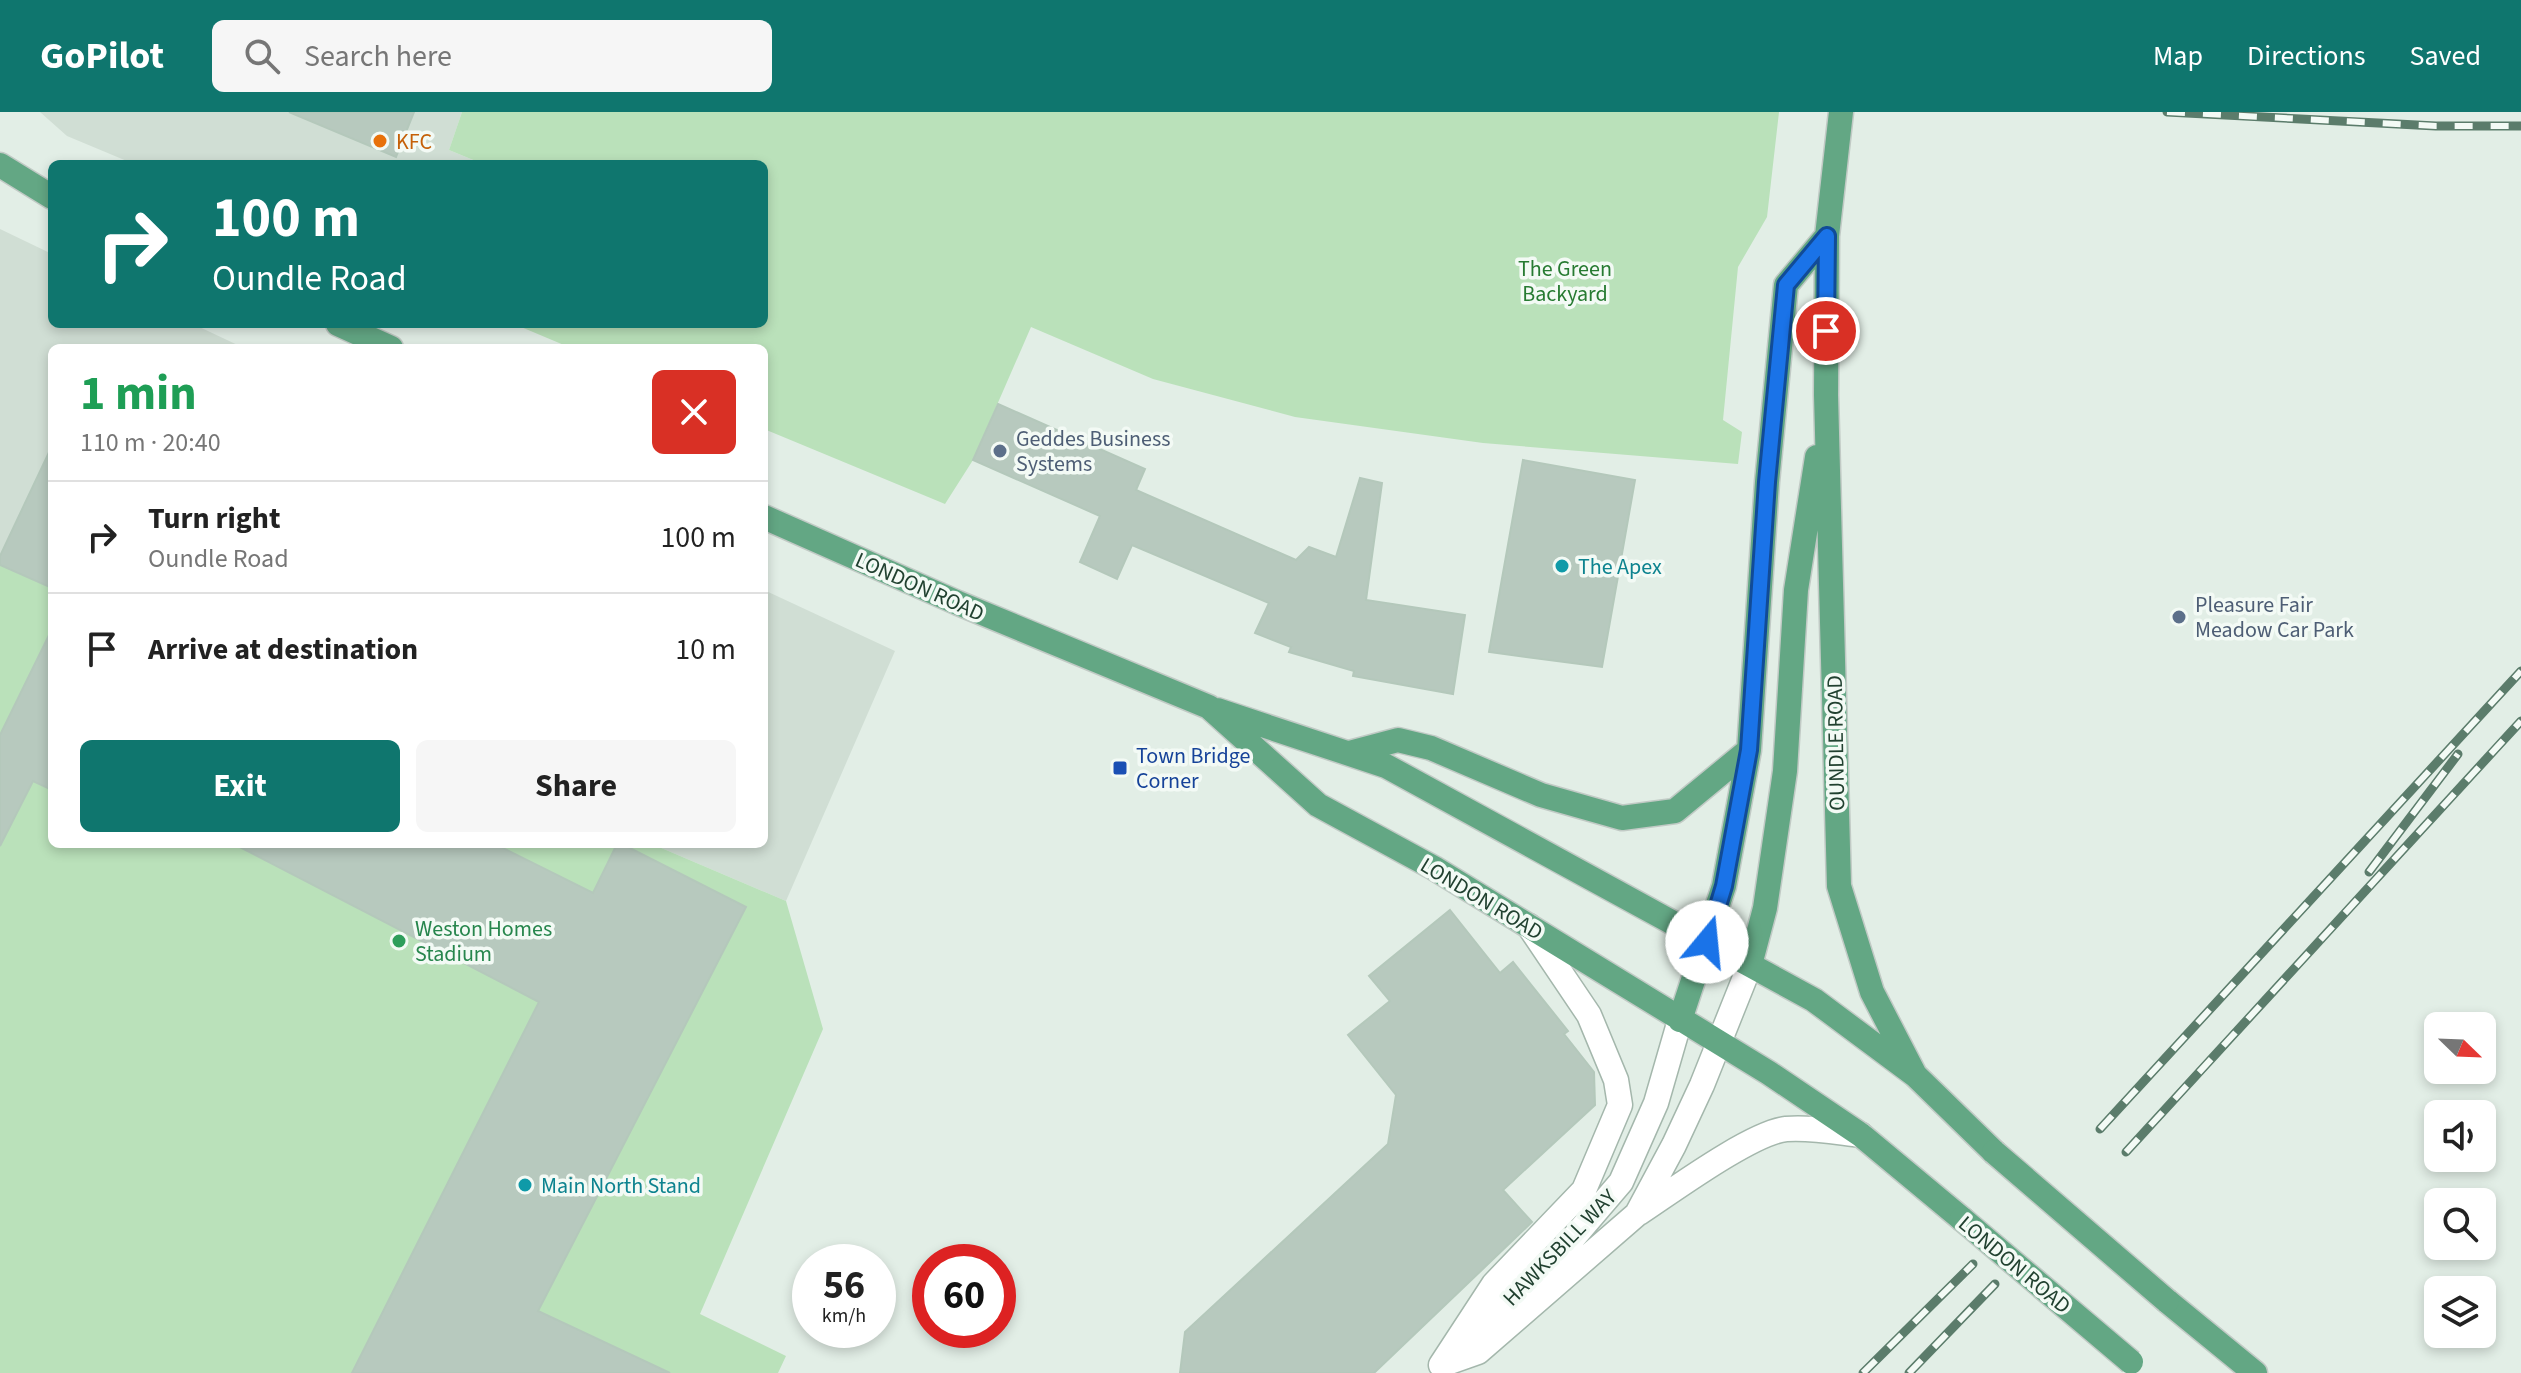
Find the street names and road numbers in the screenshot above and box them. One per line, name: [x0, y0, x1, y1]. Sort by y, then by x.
street label: LONDON ROAD: [850, 544, 989, 630]
street label: OUNDLE ROAD: [1819, 675, 1853, 811]
street label: LONDON ROAD: [1414, 850, 1549, 948]
street label: HAWKSBILL WAY: [1495, 1182, 1624, 1313]
street label: LONDON ROAD: [1951, 1208, 2078, 1321]

